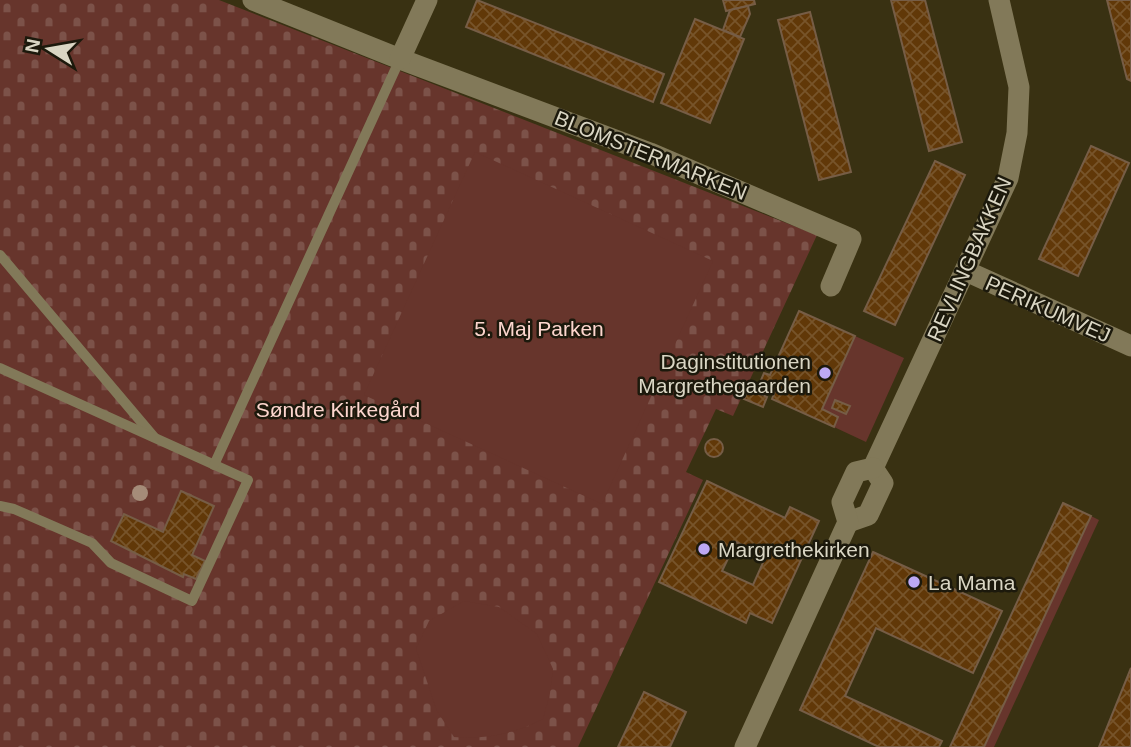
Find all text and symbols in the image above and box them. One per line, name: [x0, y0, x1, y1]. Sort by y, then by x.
north arrow: [14, 14, 84, 84]
text: N: [21, 37, 44, 55]
street label: BLOMSTERMARKEN: [551, 106, 751, 204]
street label: REVLINGBAKKEN: [922, 173, 1016, 345]
street label: PERIKUMVEJ: [982, 271, 1114, 347]
park label: 5. Maj Parken: [474, 317, 604, 340]
place label: Daginstitutionen Margrethegaarden: [638, 350, 811, 397]
marker: Daginstitutionen Margrethegaarden: [817, 365, 833, 381]
park label: Søndre Kirkegård: [256, 398, 420, 421]
place label: Margrethekirken: [718, 538, 870, 561]
marker: Margrethekirken: [696, 541, 712, 557]
place label: La Mama: [928, 571, 1016, 594]
marker: La Mama: [906, 574, 922, 590]

